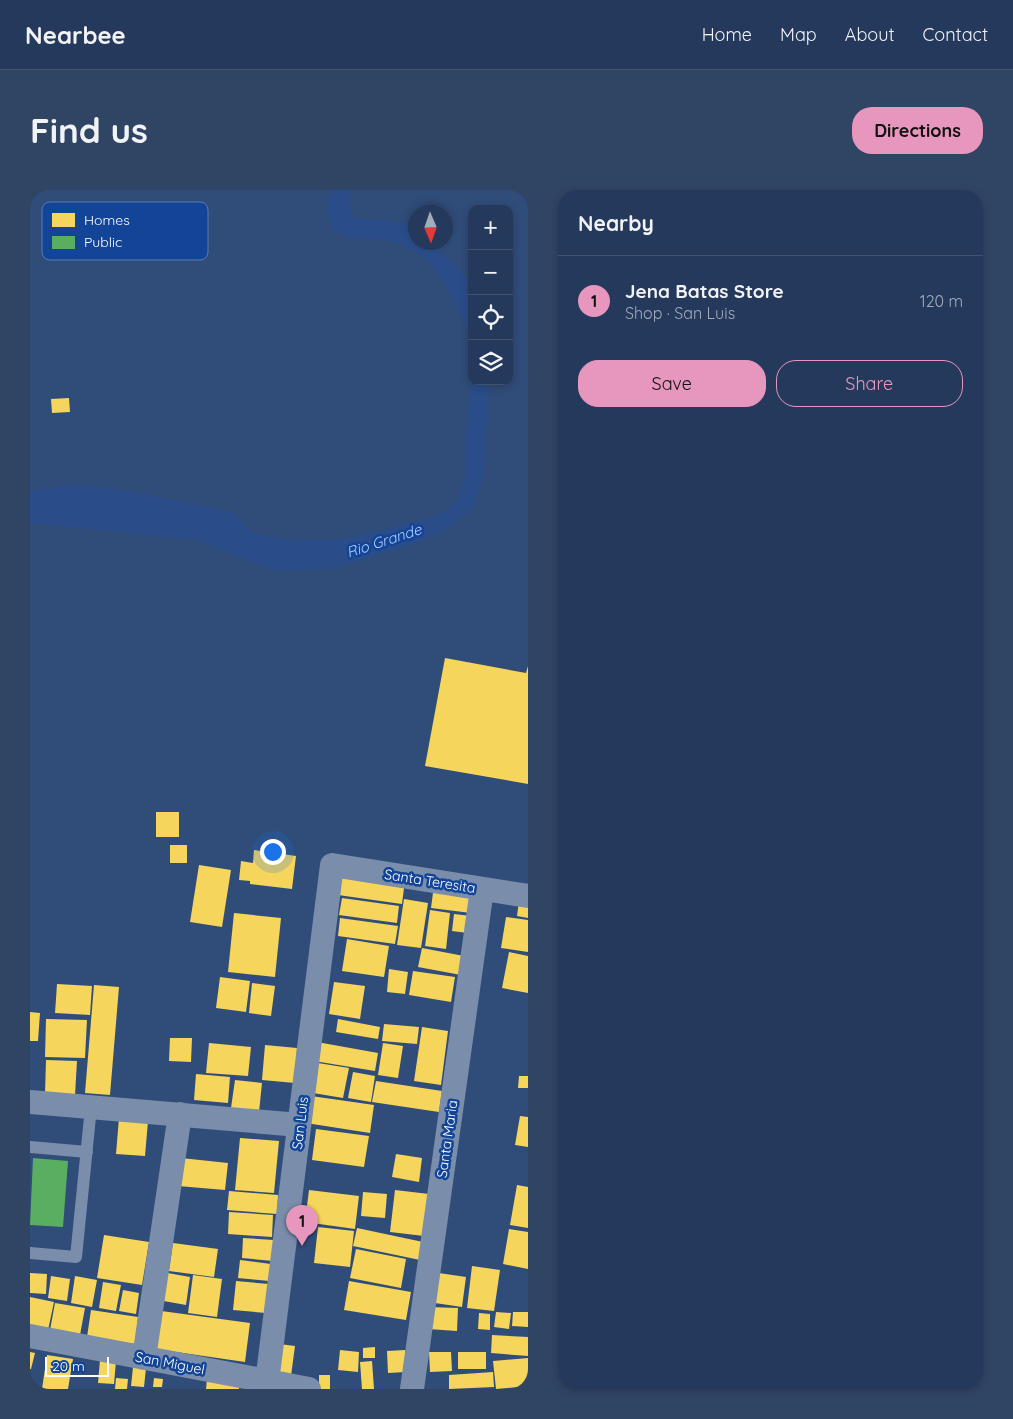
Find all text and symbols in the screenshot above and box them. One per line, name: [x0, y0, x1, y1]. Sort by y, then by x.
text: Nearbee: [25, 20, 126, 50]
text: Home: [702, 23, 752, 46]
text: Map: [780, 23, 817, 46]
text: About: [845, 23, 895, 46]
text: Contact: [923, 23, 988, 46]
button: Directions: [852, 107, 983, 154]
text: Find us: [30, 108, 148, 152]
legend: [42, 202, 208, 260]
north arrow: [408, 205, 453, 250]
map controls: [468, 205, 513, 385]
button: +: [468, 205, 513, 250]
text: Nearby: [578, 210, 654, 236]
text: Homes: [84, 211, 130, 229]
text: Public: [84, 233, 122, 251]
button: −: [468, 250, 513, 295]
text: Jena Batas Store: [625, 279, 784, 303]
text: 1: [591, 291, 597, 311]
text: 120 m: [920, 291, 963, 311]
button: locate: [468, 295, 513, 340]
text: Shop · San Luis: [625, 303, 735, 323]
button: layers: [468, 340, 513, 385]
button: Save: [578, 360, 766, 407]
button: Share: [776, 360, 963, 407]
water label: Rio Grande: [344, 519, 424, 562]
your location: [260, 839, 286, 865]
street label: Santa Teresita: [383, 865, 477, 897]
street label: San Luis: [288, 1095, 312, 1151]
street label: Santa Maria: [433, 1099, 461, 1179]
pin: 1: [286, 1205, 318, 1246]
street label: San Miguel: [134, 1347, 206, 1379]
scale bar: [45, 1354, 109, 1377]
text: 20 m: [52, 1357, 85, 1375]

